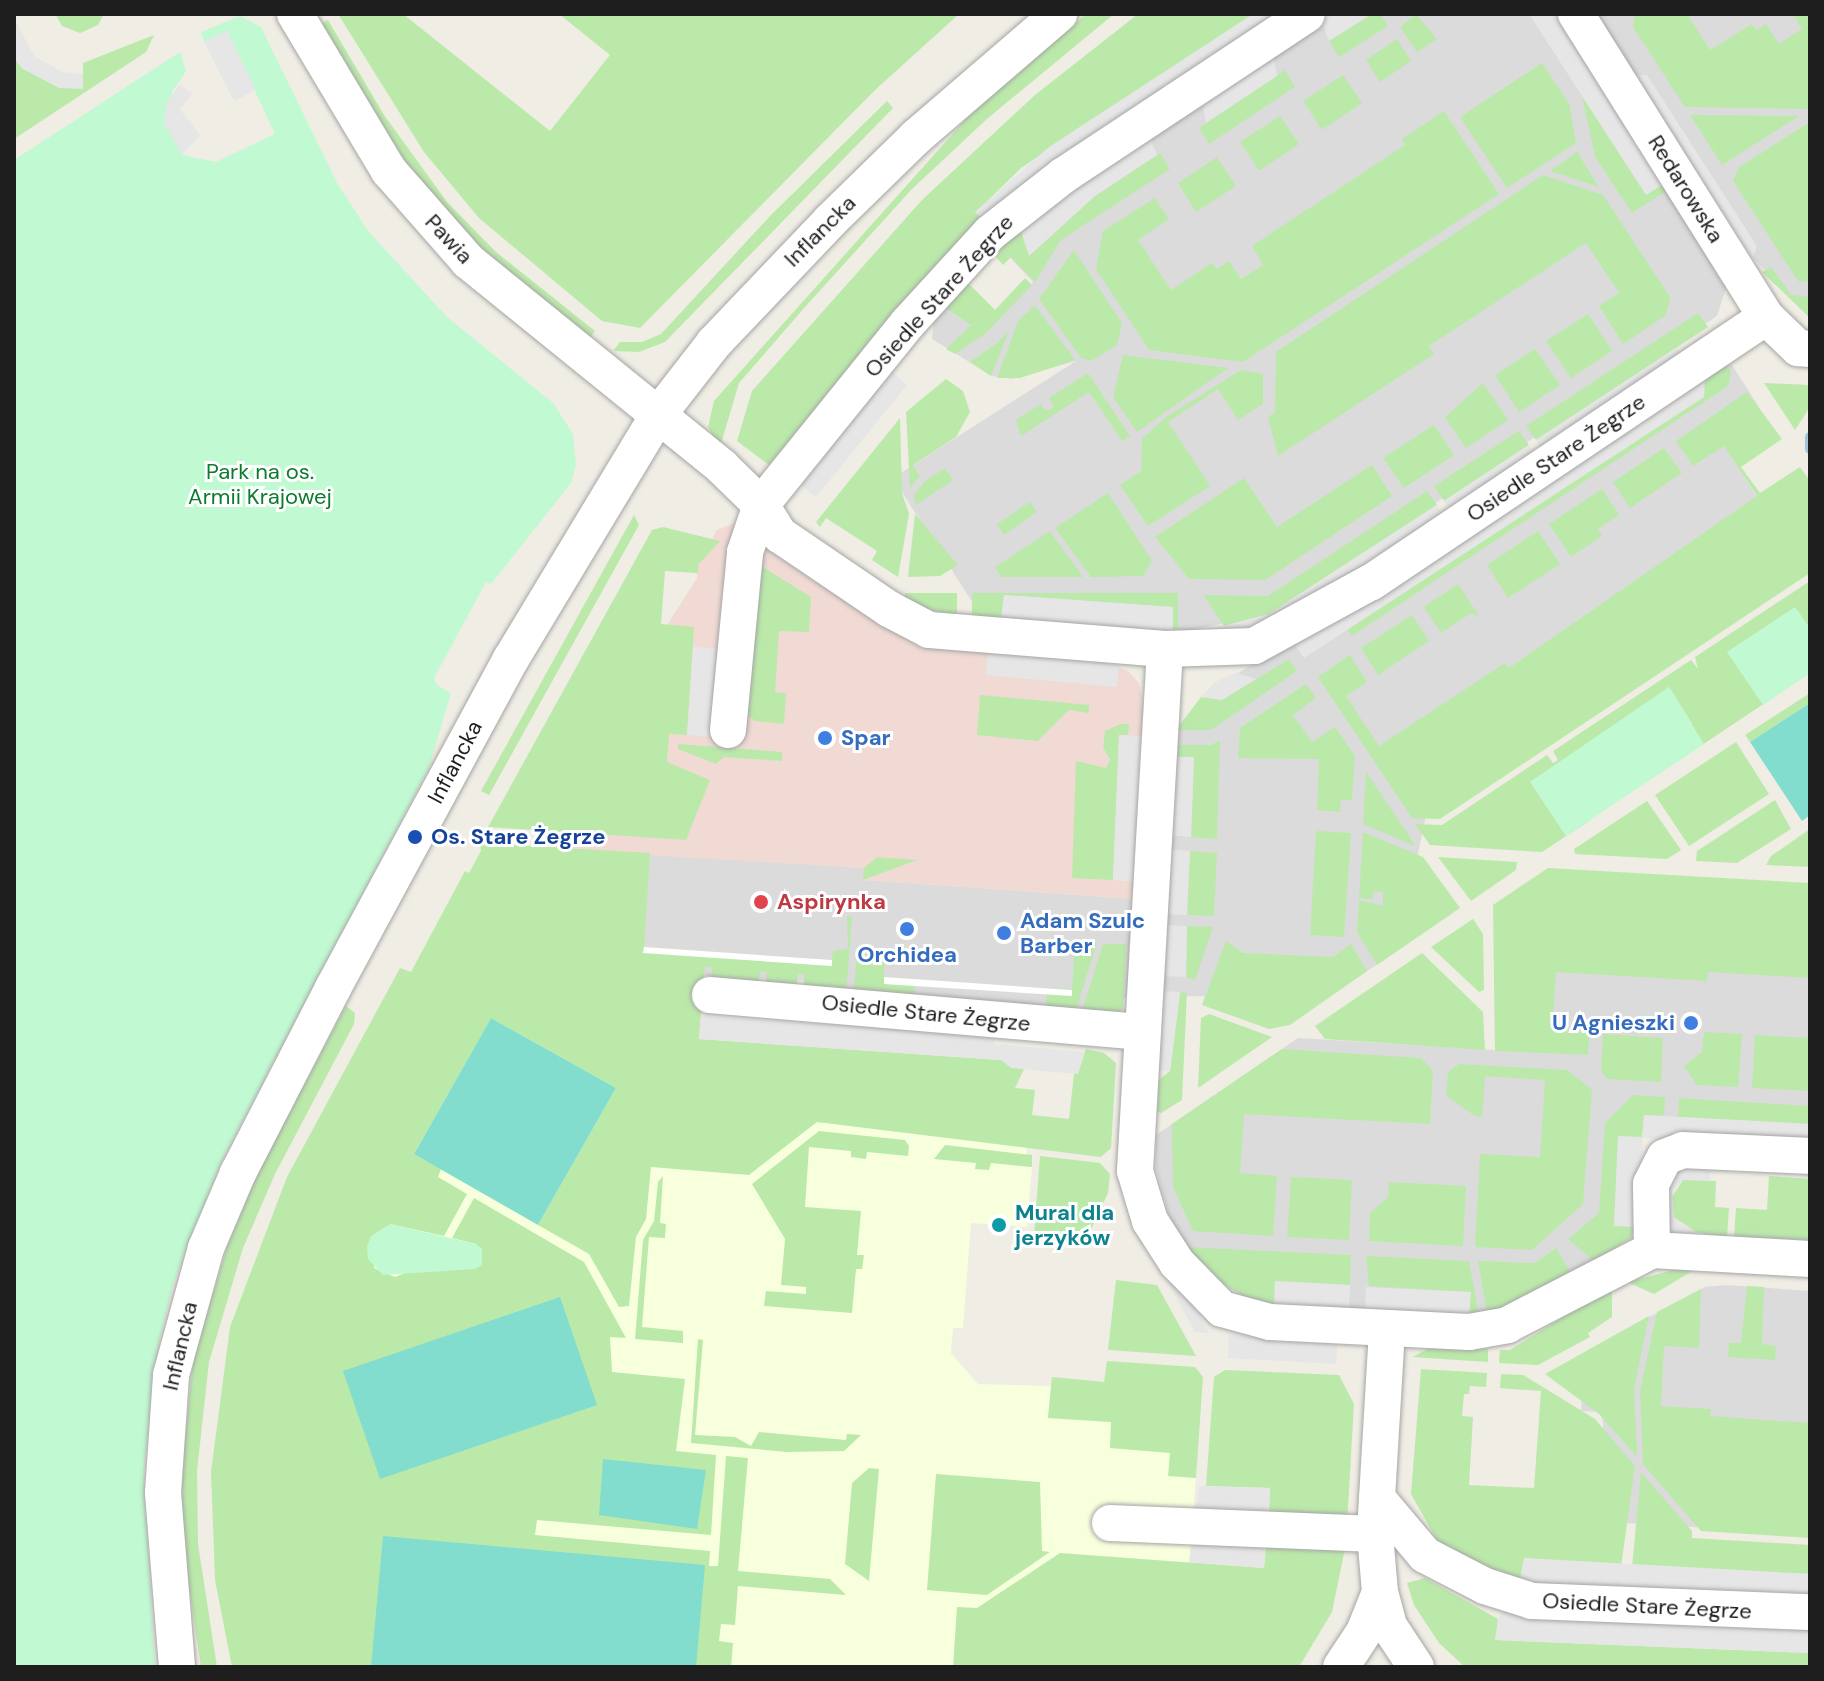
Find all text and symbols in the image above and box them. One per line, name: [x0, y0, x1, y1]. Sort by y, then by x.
street label: Redarowska: [1643, 130, 1729, 248]
street label: Inflancka: [779, 190, 861, 272]
street label: Pawia: [420, 209, 478, 269]
street label: Osiedle Stare Żegrze: [859, 209, 1019, 383]
street label: Osiedle Stare Żegrze: [1462, 388, 1650, 528]
park label: Park na os. Armii Krajowej: [188, 458, 332, 510]
street label: Inflancka: [422, 716, 488, 808]
place label: Spar: [841, 725, 891, 751]
marker: Spar: [816, 729, 834, 747]
place label: Os. Stare Żegrze: [431, 824, 605, 850]
marker: Os. Stare Żegrze: [406, 828, 424, 846]
place label: Aspirynka: [777, 889, 886, 915]
marker: Aspirynka: [752, 893, 770, 911]
place label: Adam Szulc Barber: [1020, 907, 1145, 958]
marker: Orchidea: [898, 920, 916, 938]
marker: Adam Szulc Barber: [995, 924, 1013, 942]
place label: Orchidea: [857, 942, 957, 968]
street label: Osiedle Stare Żegrze: [820, 989, 1032, 1037]
place label: U Agnieszki: [1552, 1010, 1675, 1036]
marker: U Agnieszki: [1682, 1014, 1700, 1032]
place label: Mural dla jerzyków: [1015, 1199, 1114, 1250]
marker: Mural dla jerzyków: [990, 1216, 1008, 1234]
street label: Inflancka: [157, 1299, 203, 1393]
street label: Osiedle Stare Żegrze: [1542, 1587, 1752, 1625]

